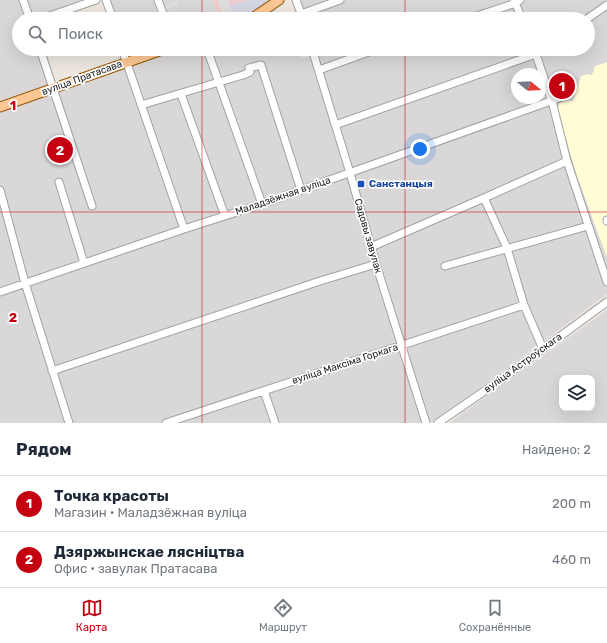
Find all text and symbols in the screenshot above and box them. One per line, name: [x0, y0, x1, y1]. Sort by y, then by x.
search box: [12, 12, 595, 56]
icon: search: [26, 23, 48, 45]
text: Поиск: [58, 25, 103, 43]
street label: вуліца Пратасава: [40, 58, 124, 98]
north arrow: [511, 68, 547, 104]
pin: 1: [549, 71, 575, 101]
text: 1: [10, 98, 16, 113]
pin: 2: [47, 135, 73, 165]
your location: [410, 139, 430, 159]
street label: Маладзёжная вуліца: [234, 174, 332, 218]
place label: Санстанцыя: [369, 178, 433, 190]
marker: Санстанцыя: [356, 179, 366, 189]
street label: Садовы завулак: [352, 197, 385, 275]
text: 2: [9, 310, 17, 325]
street label: вуліца Астроўскага: [482, 331, 564, 395]
street label: вуліца Максіма Горкага: [290, 341, 400, 387]
map controls: [559, 375, 595, 411]
button: layers: [559, 375, 595, 411]
text: Рядом: [16, 439, 72, 459]
text: Найдено: 2: [522, 442, 591, 457]
text: Точка красоты: [54, 487, 169, 505]
text: 1: [26, 496, 32, 511]
text: 200 m: [552, 496, 591, 511]
text: Магазин · Маладзёжная вуліца: [54, 505, 247, 520]
text: Дзяржынскае лясніцтва: [54, 543, 244, 561]
text: 2: [25, 552, 33, 567]
text: 460 m: [552, 552, 591, 567]
text: Офис · завулак Пратасава: [54, 561, 217, 576]
tab: Карта: [76, 597, 107, 634]
tab: Маршрут: [259, 597, 307, 634]
tab: Сохранённые: [459, 597, 531, 634]

